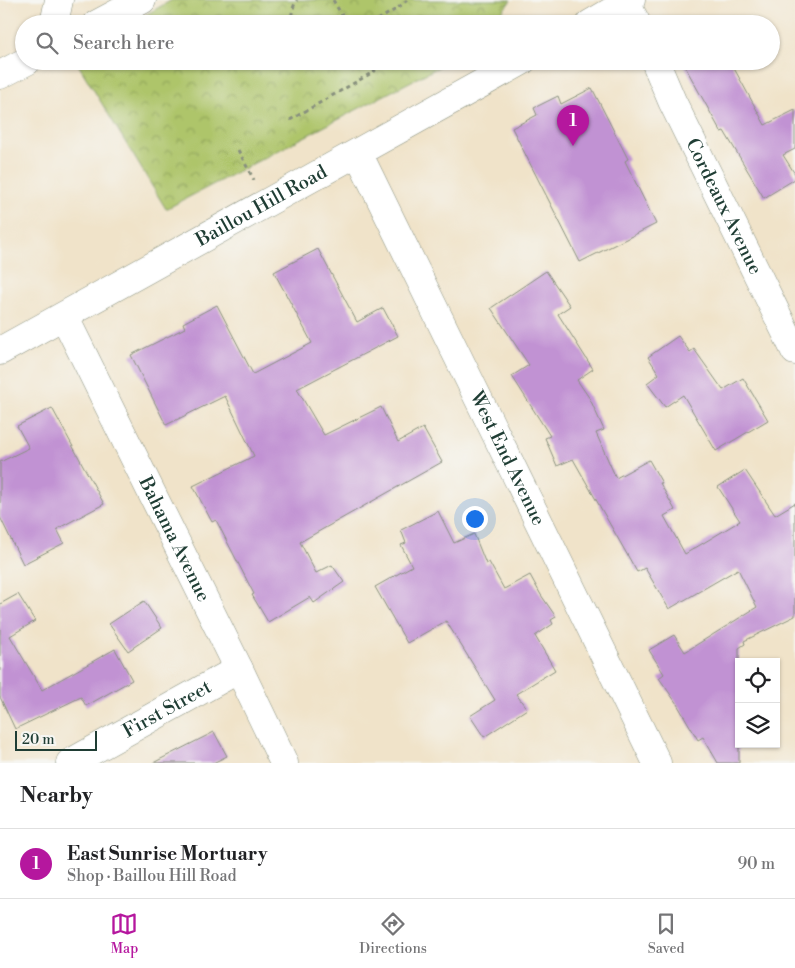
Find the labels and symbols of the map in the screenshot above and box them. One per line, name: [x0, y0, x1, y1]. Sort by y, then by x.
pin: 1: [557, 105, 589, 146]
street label: Cordeaux Avenue: [680, 134, 768, 279]
street label: Baillou Hill Road: [191, 160, 332, 252]
street label: West End Avenue: [464, 386, 551, 529]
street label: Bahama Avenue: [133, 472, 216, 606]
your location: [462, 506, 488, 532]
street label: First Street: [119, 675, 216, 743]
scale bar: [15, 728, 98, 751]

